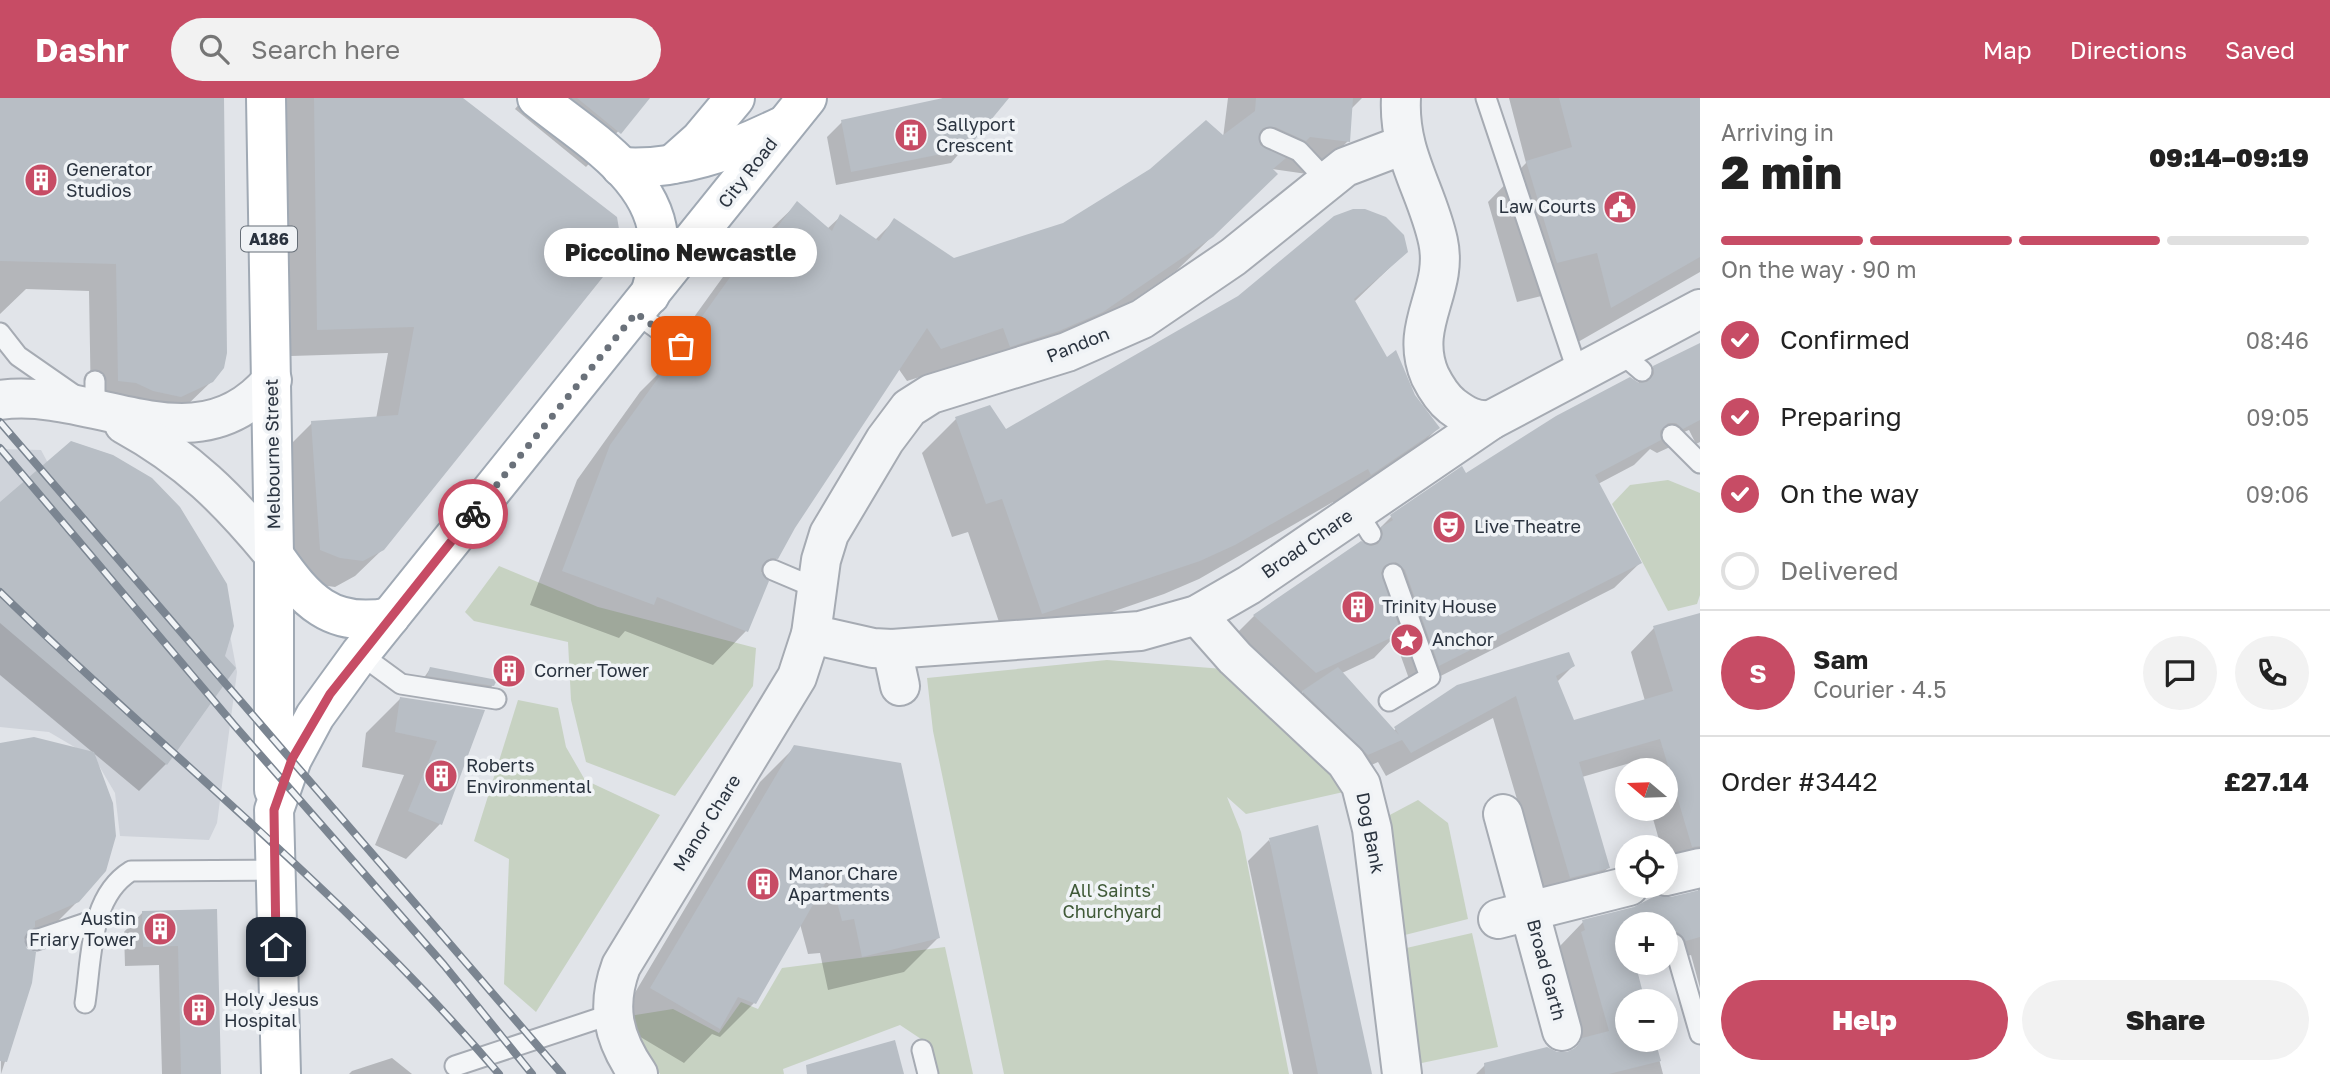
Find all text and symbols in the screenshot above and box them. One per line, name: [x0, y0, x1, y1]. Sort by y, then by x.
search box: [171, 18, 661, 81]
text: Dashr: [35, 30, 129, 69]
icon: search: [195, 30, 233, 68]
text: Search here: [251, 34, 400, 65]
text: Map: [1983, 35, 2032, 64]
text: Directions: [2070, 35, 2187, 64]
text: Saved: [2225, 35, 2295, 64]
place label: Sallyport Crescent: [936, 113, 1015, 156]
building icon: Sallyport Crescent: [892, 116, 930, 154]
text: Arriving in: [1721, 118, 1834, 146]
street label: City Road: [713, 133, 782, 212]
text: 09:14–09:19: [2149, 142, 2309, 173]
text: 2 min: [1721, 144, 1842, 199]
place label: Generator Studios: [66, 158, 153, 201]
building icon: Generator Studios: [22, 161, 60, 199]
public building icon: Law Courts: [1601, 188, 1639, 226]
place label: Law Courts: [1498, 195, 1596, 217]
road number: A186: [241, 226, 297, 252]
callout: Piccolino Newcastle: [544, 227, 818, 276]
text: Piccolino Newcastle: [565, 238, 796, 266]
text: On the way · 90 m: [1721, 255, 1917, 283]
pin: [651, 316, 711, 376]
icon: check: [1721, 321, 1759, 359]
street label: Pandon: [1043, 322, 1112, 367]
text: Confirmed: [1780, 324, 1910, 355]
text: 08:46: [2246, 326, 2309, 354]
icon: bag: [662, 327, 700, 365]
street label: Melbourne Street: [260, 378, 284, 530]
icon: check: [1721, 398, 1759, 436]
text: Preparing: [1780, 401, 1902, 432]
text: 09:05: [2246, 403, 2309, 431]
icon: check: [1721, 475, 1759, 513]
text: On the way: [1780, 478, 1919, 509]
courier: [438, 479, 508, 549]
text: 09:06: [2246, 480, 2309, 508]
icon: bike: [454, 495, 492, 533]
street label: Broad Chare: [1257, 504, 1356, 583]
theatre icon: Live Theatre: [1430, 508, 1468, 546]
place label: Live Theatre: [1474, 515, 1581, 537]
text: Delivered: [1780, 555, 1899, 586]
building icon: Trinity House: [1339, 588, 1377, 626]
place label: Trinity House: [1382, 595, 1497, 617]
place icon: Anchor: [1388, 621, 1426, 659]
place label: Anchor: [1432, 628, 1494, 650]
button: chat: [2143, 636, 2217, 710]
button: phone: [2235, 636, 2309, 710]
text: Sam: [1813, 644, 1868, 675]
building icon: Corner Tower: [490, 652, 528, 690]
text: S: [1749, 658, 1767, 689]
place label: Corner Tower: [534, 659, 649, 681]
text: Courier · 4.5: [1813, 675, 1946, 703]
place label: Roberts Environmental: [466, 754, 592, 797]
building icon: Roberts Environmental: [422, 757, 460, 795]
north arrow: [1615, 758, 1678, 821]
map controls: [1615, 758, 1678, 1052]
text: Order #3442: [1721, 766, 1878, 797]
text: £27.14: [2224, 766, 2309, 797]
street label: Manor Chare: [668, 770, 745, 875]
street label: Dog Bank: [1352, 790, 1390, 875]
button: locate: [1615, 835, 1678, 898]
place label: Manor Chare Apartments: [788, 862, 898, 905]
building icon: Manor Chare Apartments: [744, 865, 782, 903]
park label: All Saints' Churchyard: [1062, 879, 1162, 922]
place label: Austin Friary Tower: [29, 907, 136, 950]
building icon: Austin Friary Tower: [141, 910, 179, 948]
button: +: [1615, 912, 1678, 975]
pin: [246, 917, 306, 977]
street label: Broad Garth: [1523, 917, 1571, 1023]
icon: home: [257, 928, 295, 966]
button: Help: [1721, 980, 2008, 1060]
button: Share: [2022, 980, 2309, 1060]
place label: Holy Jesus Hospital: [224, 988, 319, 1031]
button: −: [1615, 989, 1678, 1052]
building icon: Holy Jesus Hospital: [180, 991, 218, 1029]

